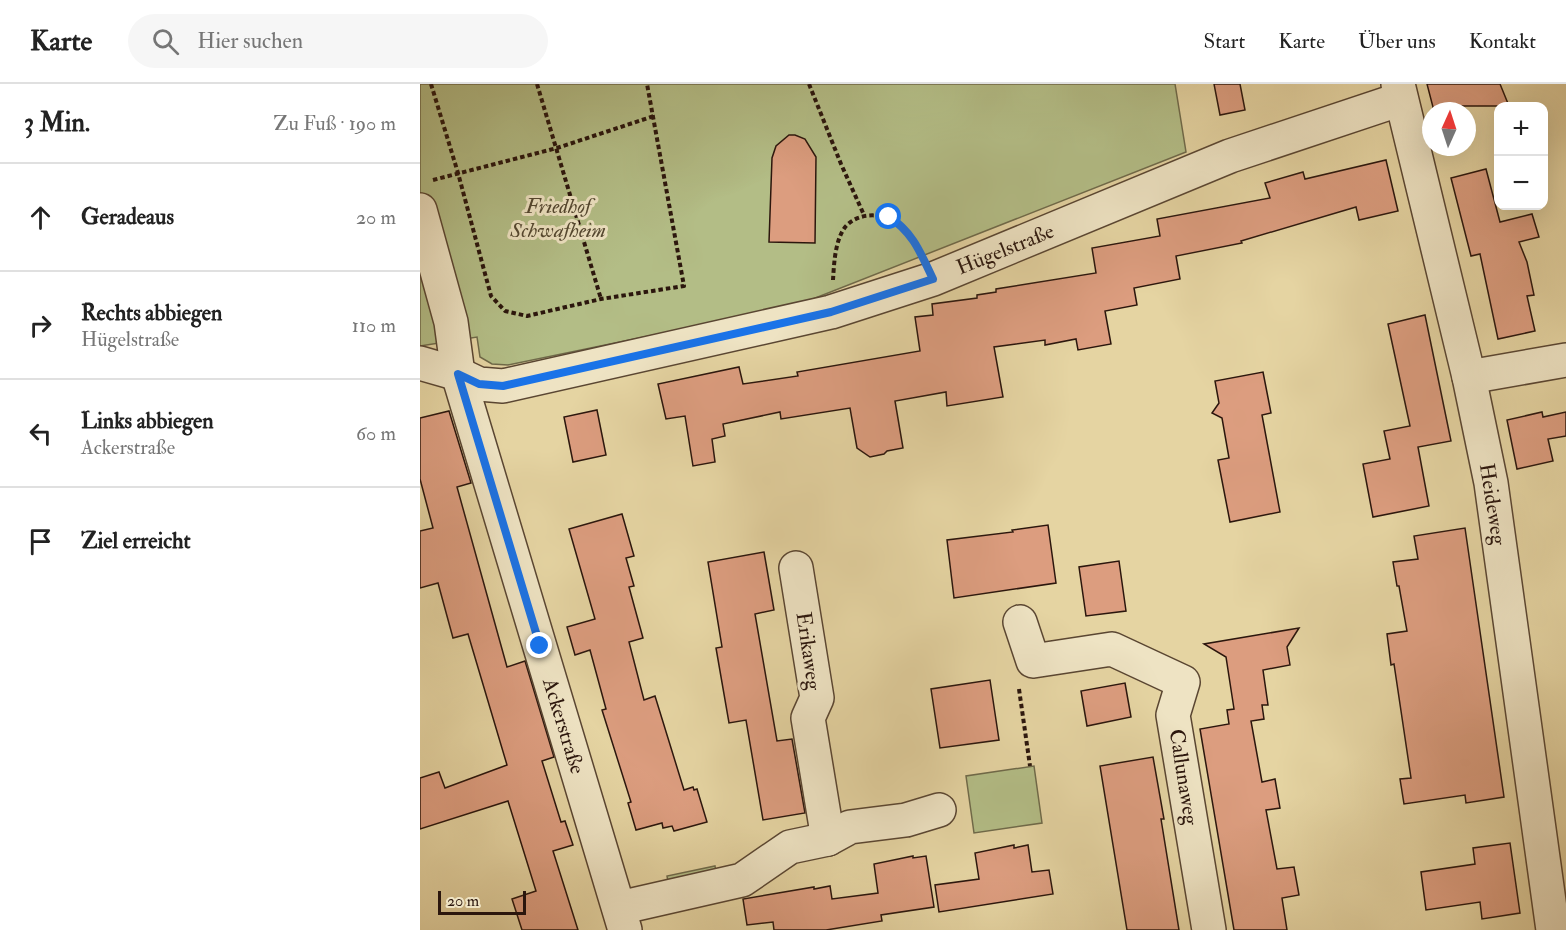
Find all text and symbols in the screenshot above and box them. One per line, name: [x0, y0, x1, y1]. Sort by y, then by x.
search box: [128, 14, 548, 68]
text: Karte: [30, 24, 92, 59]
icon: search: [149, 25, 182, 58]
text: Hier suchen: [197, 27, 303, 55]
text: Start: [1203, 28, 1245, 55]
text: Karte: [1278, 28, 1325, 55]
text: Über uns: [1358, 28, 1436, 55]
text: Kontakt: [1469, 28, 1536, 55]
north arrow: [1422, 102, 1476, 156]
map controls: [1494, 102, 1548, 210]
button: +: [1494, 102, 1548, 156]
text: 3 Min.: [24, 107, 90, 139]
text: Zu Fuß · 190 m: [274, 111, 396, 136]
button: −: [1494, 156, 1548, 210]
park label: Friedhof Schwafheim: [509, 193, 606, 244]
icon: ahead: [24, 201, 57, 234]
text: Geradeaus: [81, 203, 174, 231]
route start: [875, 203, 901, 229]
text: 20 m: [356, 205, 396, 230]
street label: Hügelstraße: [952, 218, 1058, 281]
text: Rechts abbiegen: [81, 299, 222, 327]
icon: right: [24, 309, 57, 342]
text: 110 m: [352, 313, 396, 338]
text: Hügelstraße: [81, 327, 179, 352]
text: Links abbiegen: [81, 407, 214, 435]
icon: left: [24, 417, 57, 450]
text: 60 m: [356, 421, 396, 446]
text: Ackerstraße: [81, 435, 175, 460]
street label: Heideweg: [1473, 461, 1512, 547]
icon: arrive: [24, 525, 57, 558]
text: Ziel erreicht: [81, 527, 191, 555]
street label: Erikaweg: [790, 610, 827, 693]
route end: [526, 632, 552, 658]
street label: Ackerstraße: [536, 674, 591, 778]
street label: Callunaweg: [1163, 727, 1205, 828]
scale bar: [438, 888, 526, 916]
text: 20 m: [447, 891, 479, 911]

